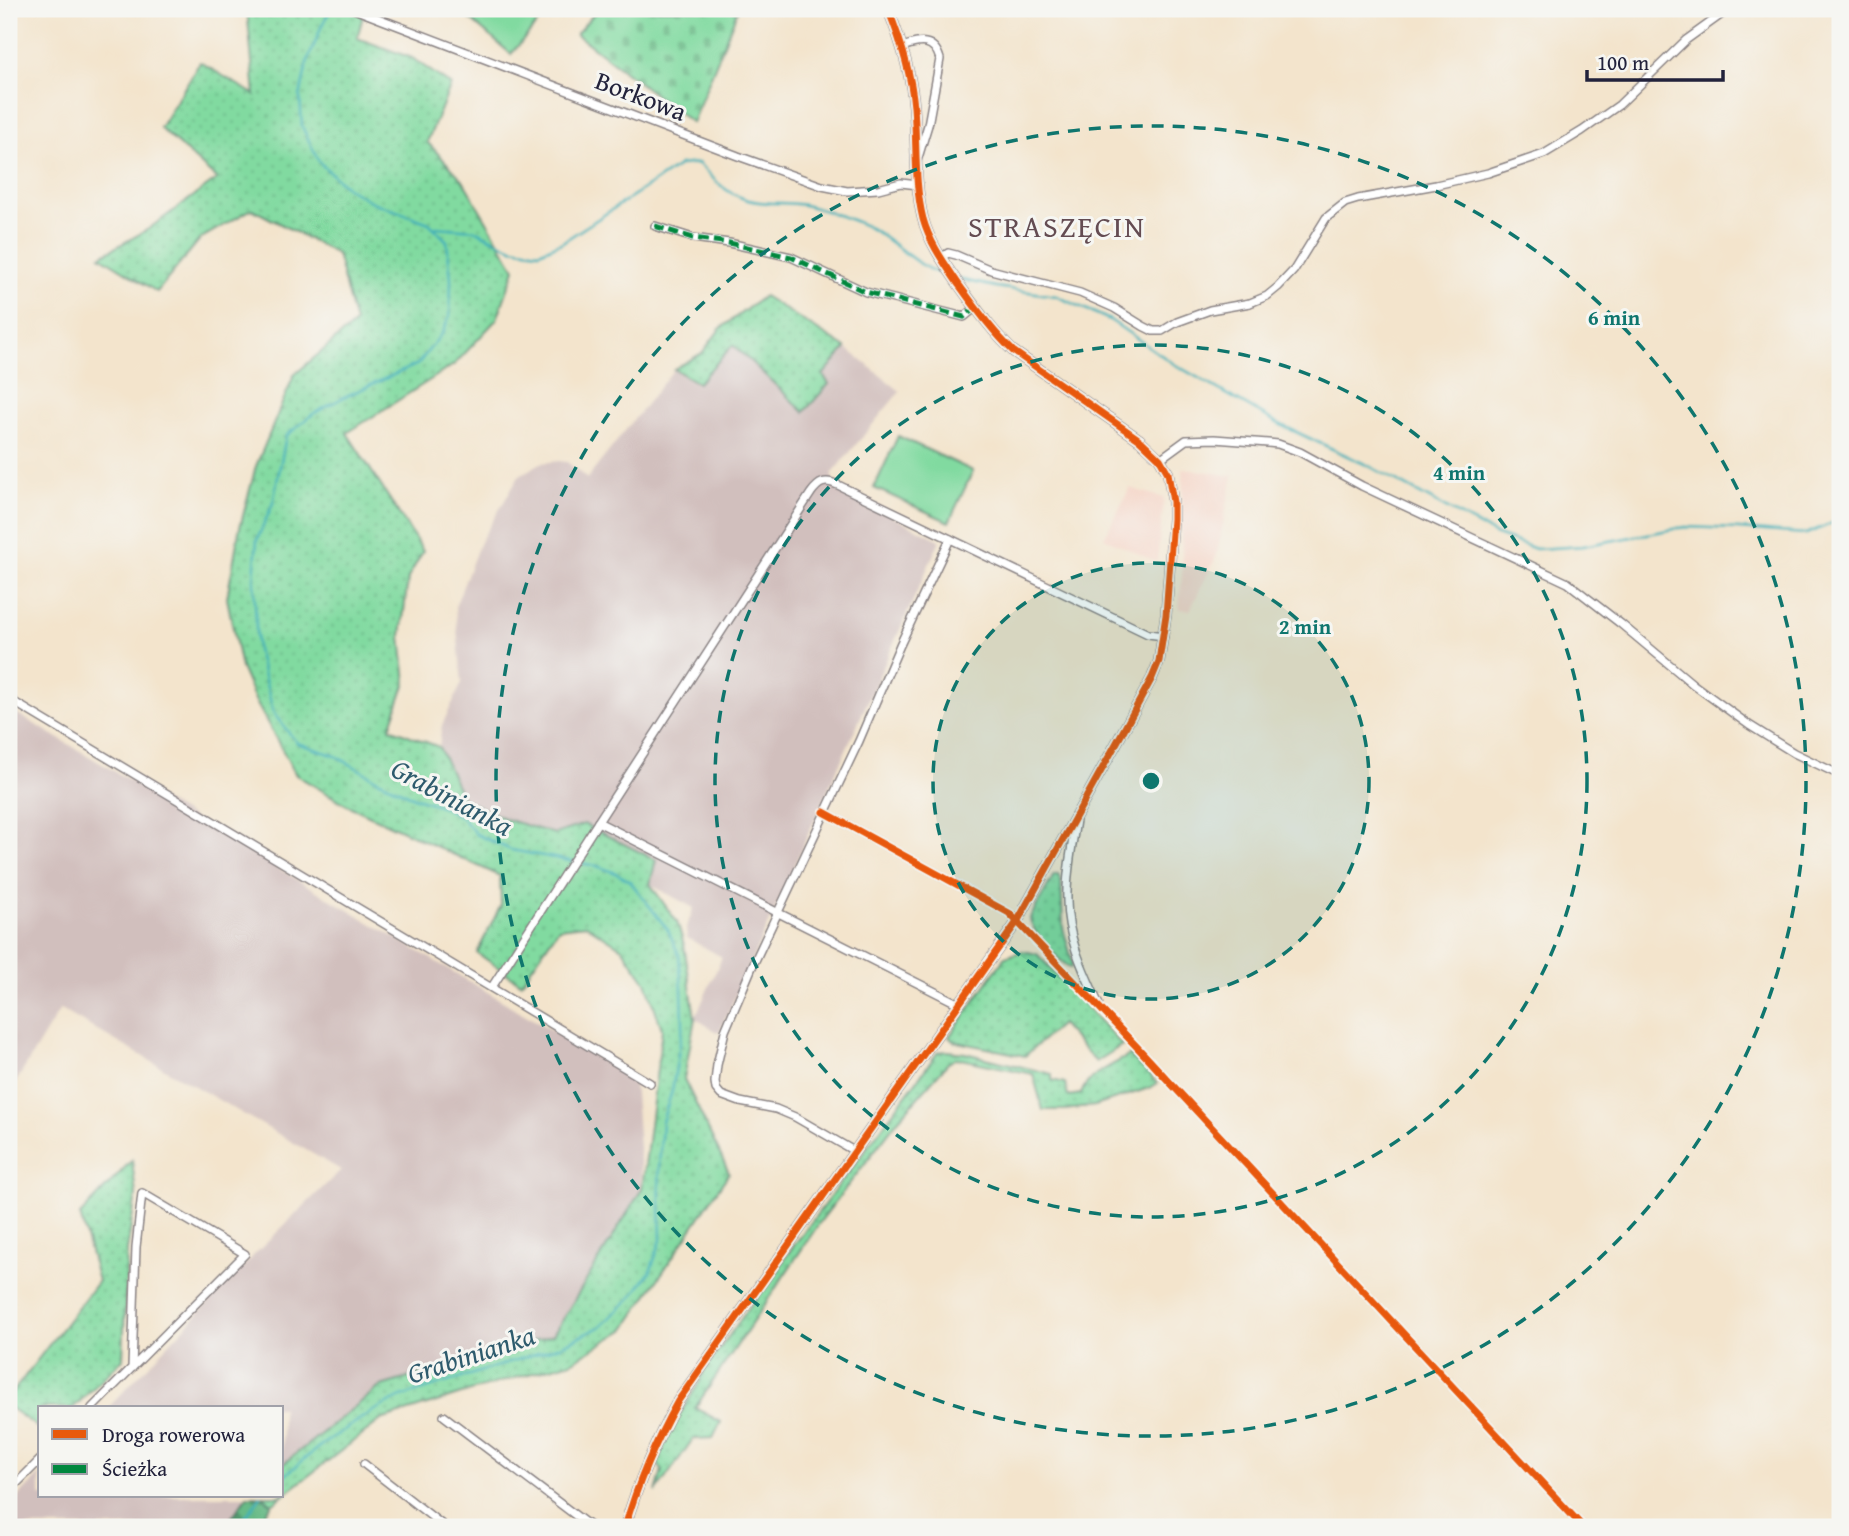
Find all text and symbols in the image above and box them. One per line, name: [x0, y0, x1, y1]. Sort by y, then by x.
scale bar: [1587, 38, 1723, 82]
text: 100 m: [1597, 47, 1649, 78]
street label: Borkowa: [590, 60, 693, 131]
district label: STRASZĘCIN: [968, 204, 1146, 248]
text: 6 min: [1588, 302, 1641, 333]
text: 4 min: [1433, 457, 1486, 488]
text: 2 min: [1279, 611, 1332, 642]
water label: Grabinianka: [384, 747, 520, 846]
centre of rings: [1139, 769, 1163, 793]
water label: Grabinianka: [402, 1314, 540, 1393]
legend: [38, 1406, 284, 1498]
text: Droga rowerowa: [102, 1419, 245, 1450]
text: Ścieżka: [102, 1453, 167, 1484]

